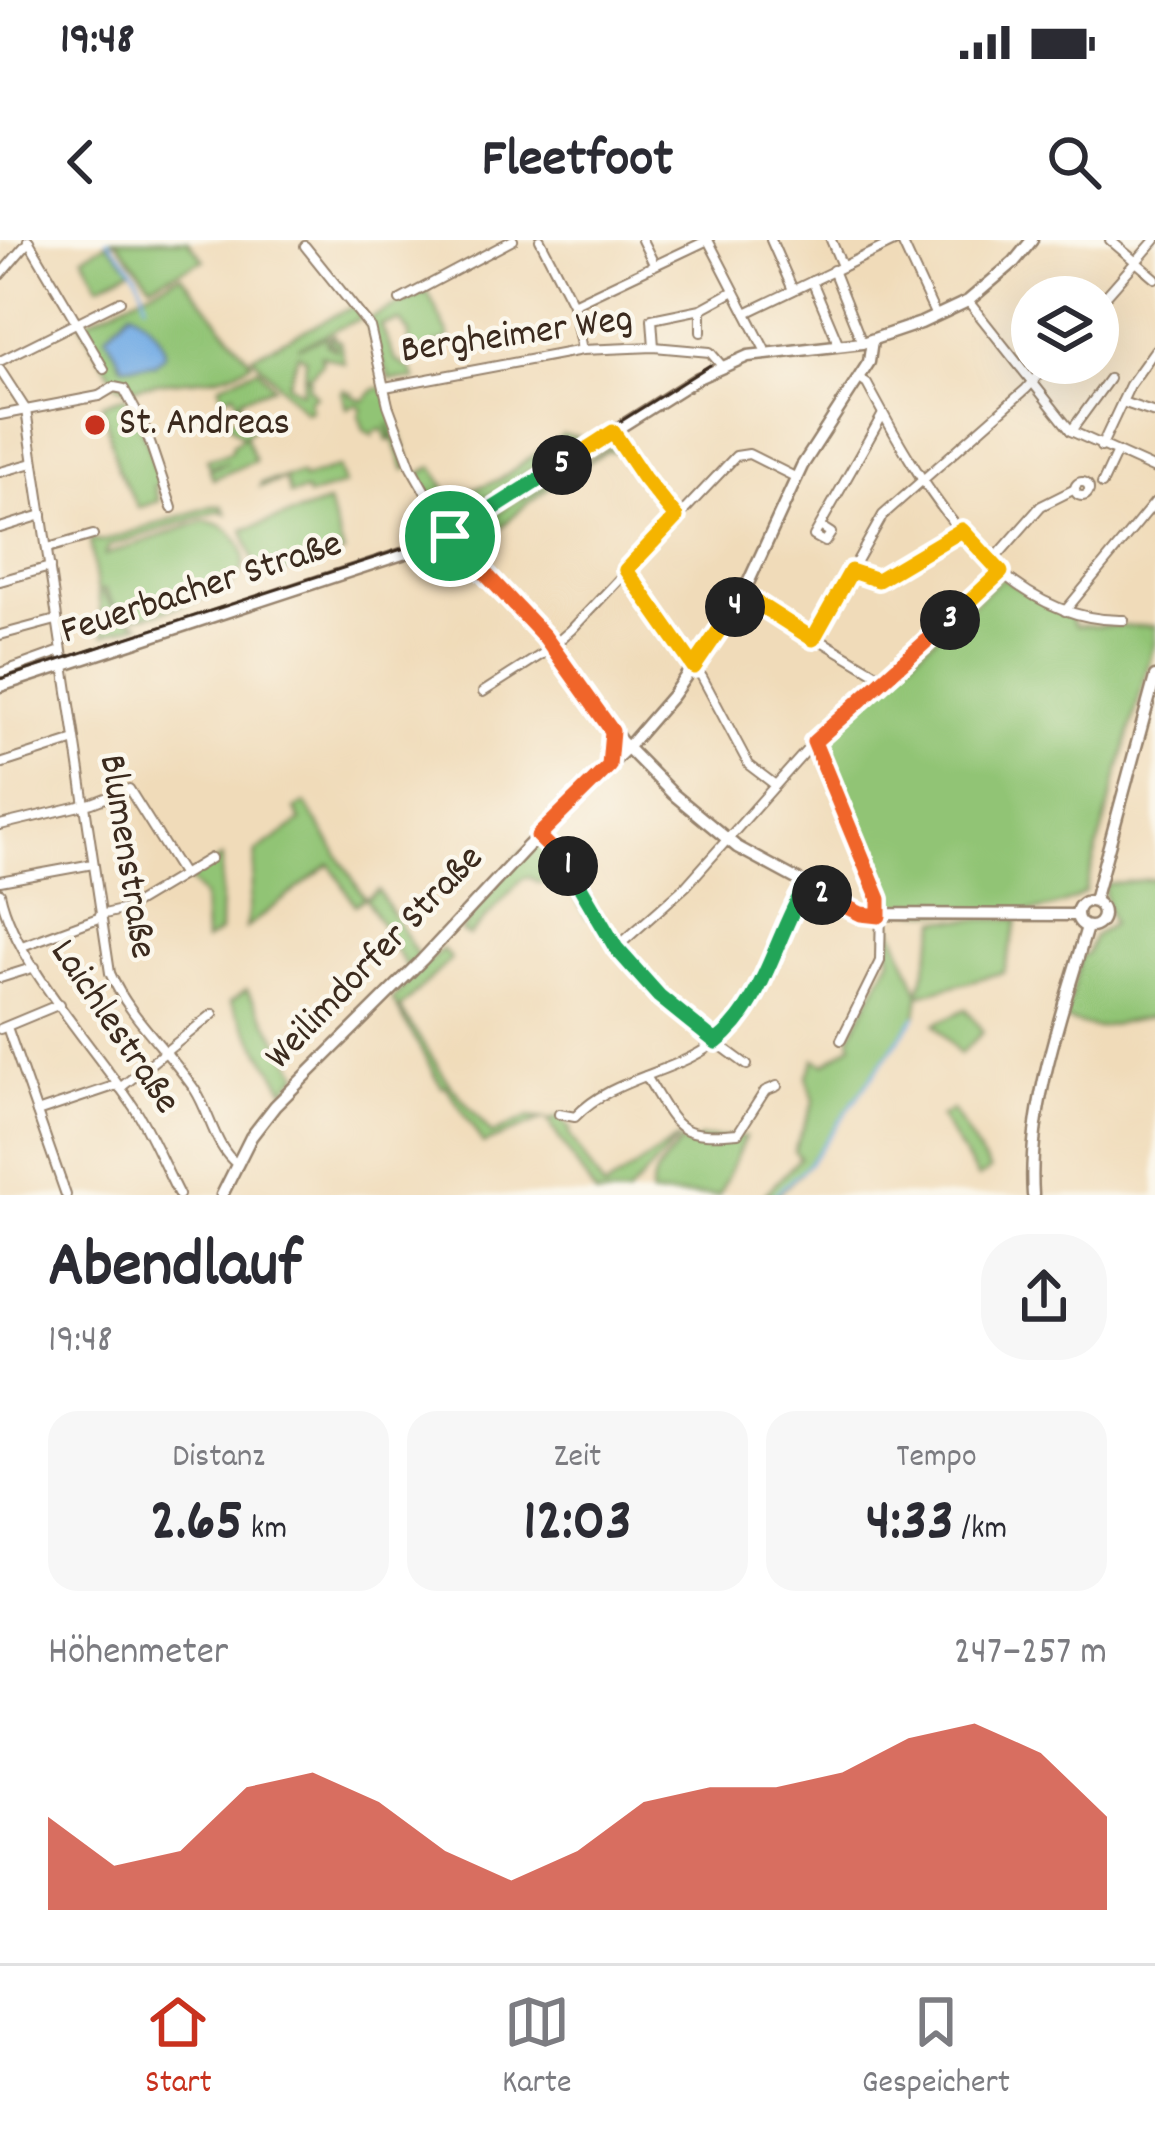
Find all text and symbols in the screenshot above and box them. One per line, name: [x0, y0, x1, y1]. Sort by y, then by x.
text: 19:48: [60, 10, 135, 74]
text: Fleetfoot: [482, 124, 673, 201]
icon: back: [48, 129, 114, 195]
icon: search: [1041, 129, 1107, 195]
map controls: [1011, 276, 1119, 384]
button: layers: [1011, 276, 1119, 384]
street label: Bergheimer Weg: [398, 294, 636, 380]
place label: St. Andreas: [119, 398, 290, 453]
marker: St. Andreas: [82, 412, 108, 438]
pin: 5: [532, 435, 592, 495]
text: 5: [554, 441, 570, 488]
pin: [399, 485, 501, 587]
icon: arrive: [417, 503, 483, 569]
street label: Feuerbacher Straße: [54, 519, 350, 661]
pin: 4: [705, 577, 765, 637]
text: 4: [728, 583, 742, 630]
pin: 3: [920, 590, 980, 650]
text: 3: [943, 596, 957, 643]
street label: Blumenstraße: [82, 751, 168, 963]
street label: Weilimdorfer Straße: [254, 834, 498, 1084]
pin: 1: [538, 836, 598, 896]
text: 1: [564, 842, 572, 889]
pin: 2: [792, 865, 852, 925]
text: 2: [815, 871, 829, 918]
street label: Laichlestraße: [34, 929, 192, 1127]
text: Abendlauf: [48, 1223, 301, 1317]
button: share: [981, 1234, 1107, 1360]
text: 19:48: [48, 1315, 113, 1370]
text: Distanz: [172, 1435, 265, 1482]
text: Zeit: [554, 1435, 601, 1482]
text: Tempo: [896, 1435, 977, 1482]
text: 2.65: [150, 1482, 243, 1568]
text: 12:03: [523, 1482, 632, 1568]
text: 4:33: [866, 1482, 954, 1568]
text: km: [243, 1507, 287, 1554]
text: /km: [954, 1507, 1007, 1554]
text: Höhenmeter: [48, 1627, 228, 1682]
text: 247–257 m: [954, 1627, 1107, 1682]
tab: Start: [145, 1989, 212, 2108]
tab: Karte: [502, 1989, 572, 2108]
tab: Gespeichert: [862, 1989, 1010, 2108]

